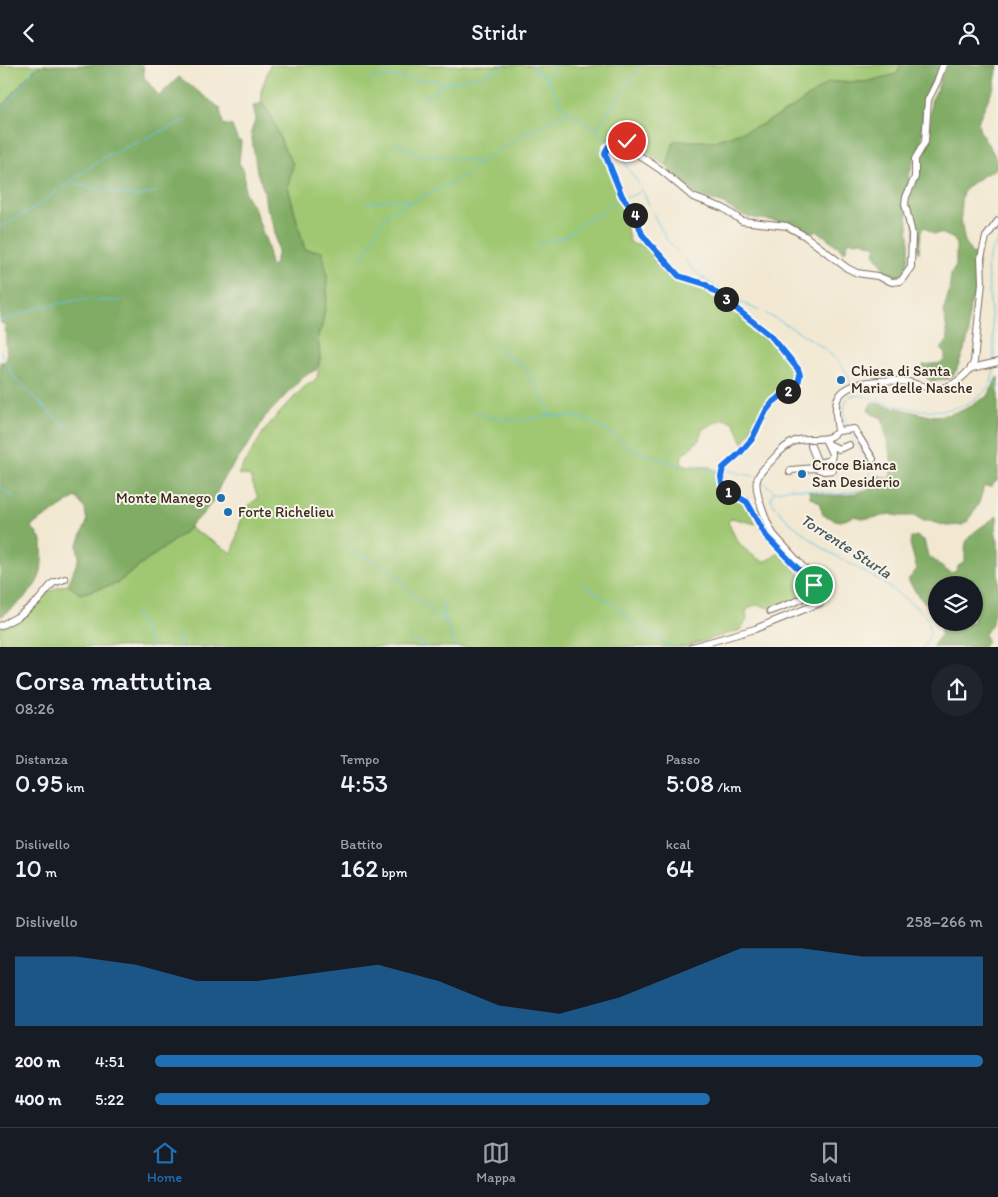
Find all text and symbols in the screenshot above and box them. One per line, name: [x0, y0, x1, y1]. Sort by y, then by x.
icon: back: [15, 19, 43, 47]
text: Stridr: [471, 19, 527, 46]
icon: person: [955, 19, 983, 47]
pin: [606, 120, 648, 162]
icon: check: [613, 127, 641, 155]
pin: 4: [622, 203, 648, 227]
text: 4: [631, 207, 640, 224]
pin: 3: [714, 287, 738, 311]
text: 3: [723, 291, 730, 308]
place label: Chiesa di Santa Maria delle Nasche: [851, 362, 973, 397]
marker: Chiesa di Santa Maria delle Nasche: [835, 374, 847, 386]
pin: 2: [776, 379, 800, 403]
text: 2: [785, 383, 792, 400]
place label: Croce Bianca San Desiderio: [812, 456, 900, 491]
marker: Croce Bianca San Desiderio: [796, 468, 808, 480]
pin: 1: [716, 479, 740, 505]
text: 1: [725, 484, 732, 501]
place label: Monte Manego: [116, 489, 211, 507]
marker: Monte Manego: [215, 492, 227, 504]
place label: Forte Richelieu: [238, 503, 334, 521]
marker: Forte Richelieu: [222, 506, 234, 518]
water label: Torrente Sturla: [797, 510, 896, 583]
pin: [793, 564, 835, 606]
icon: arrive: [800, 571, 828, 599]
map controls: [928, 576, 983, 631]
button: layers: [928, 576, 983, 631]
text: Corsa mattutina: [15, 663, 212, 697]
button: share: [931, 664, 983, 716]
text: 08:26: [15, 699, 54, 718]
text: Distanza: [15, 751, 68, 768]
text: Tempo: [340, 751, 379, 768]
text: Passo: [666, 751, 700, 768]
text: 0.95: [15, 768, 63, 798]
text: 4:53: [340, 768, 388, 798]
text: 5:08: [666, 768, 714, 798]
text: km: [63, 779, 84, 796]
text: /km: [714, 779, 742, 796]
text: Dislivello: [15, 836, 70, 853]
text: Battito: [340, 836, 383, 853]
text: kcal: [666, 836, 691, 853]
text: 10: [15, 853, 42, 883]
text: 162: [340, 853, 378, 883]
text: 64: [666, 853, 694, 883]
text: m: [42, 864, 57, 881]
text: bpm: [378, 864, 407, 881]
text: Dislivello: [15, 912, 78, 931]
text: 258–266 m: [906, 912, 983, 931]
text: 200 m: [15, 1052, 60, 1071]
text: 4:51: [95, 1052, 124, 1071]
text: 400 m: [15, 1090, 61, 1109]
text: 5:22: [95, 1090, 124, 1109]
tab: Home: [147, 1139, 182, 1186]
tab: Mappa: [476, 1139, 516, 1186]
tab: Salvati: [810, 1139, 851, 1186]

